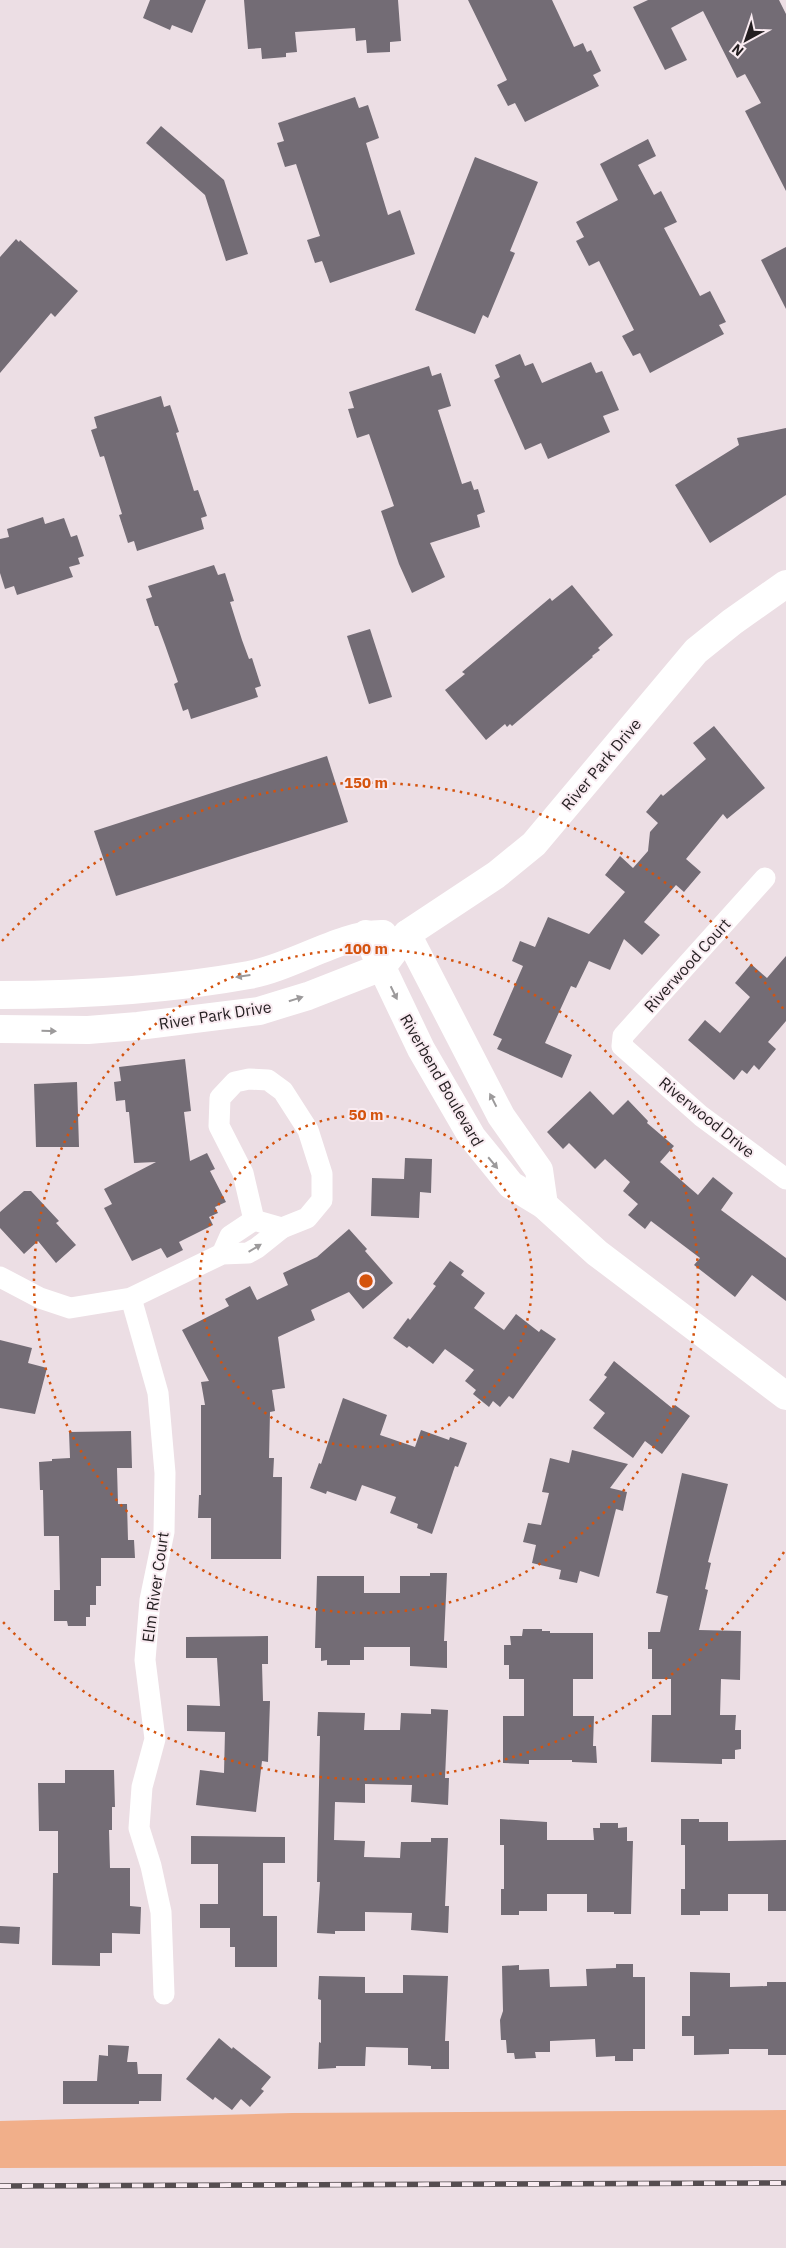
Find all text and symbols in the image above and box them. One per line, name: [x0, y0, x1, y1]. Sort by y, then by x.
north arrow: [721, 15, 771, 65]
text: N: [728, 40, 747, 60]
street label: River Park Drive: [557, 714, 645, 814]
text: 150 m: [344, 773, 388, 792]
street label: Riverwood Court: [640, 914, 734, 1016]
text: 100 m: [344, 939, 388, 958]
one-way arrow: [234, 972, 250, 980]
one-way arrow: [391, 986, 399, 1000]
one-way arrow: [289, 995, 304, 1003]
street label: River Park Drive: [157, 996, 273, 1034]
street label: Riverbend Boulevard: [396, 1010, 488, 1150]
one-way arrow: [41, 1027, 57, 1035]
street label: Riverwood Drive: [655, 1072, 759, 1162]
one-way arrow: [489, 1093, 497, 1107]
text: 50 m: [349, 1105, 383, 1124]
one-way arrow: [488, 1157, 499, 1170]
one-way arrow: [248, 1244, 262, 1253]
centre of rings: [357, 1272, 375, 1290]
street label: Elm River Court: [137, 1530, 173, 1644]

